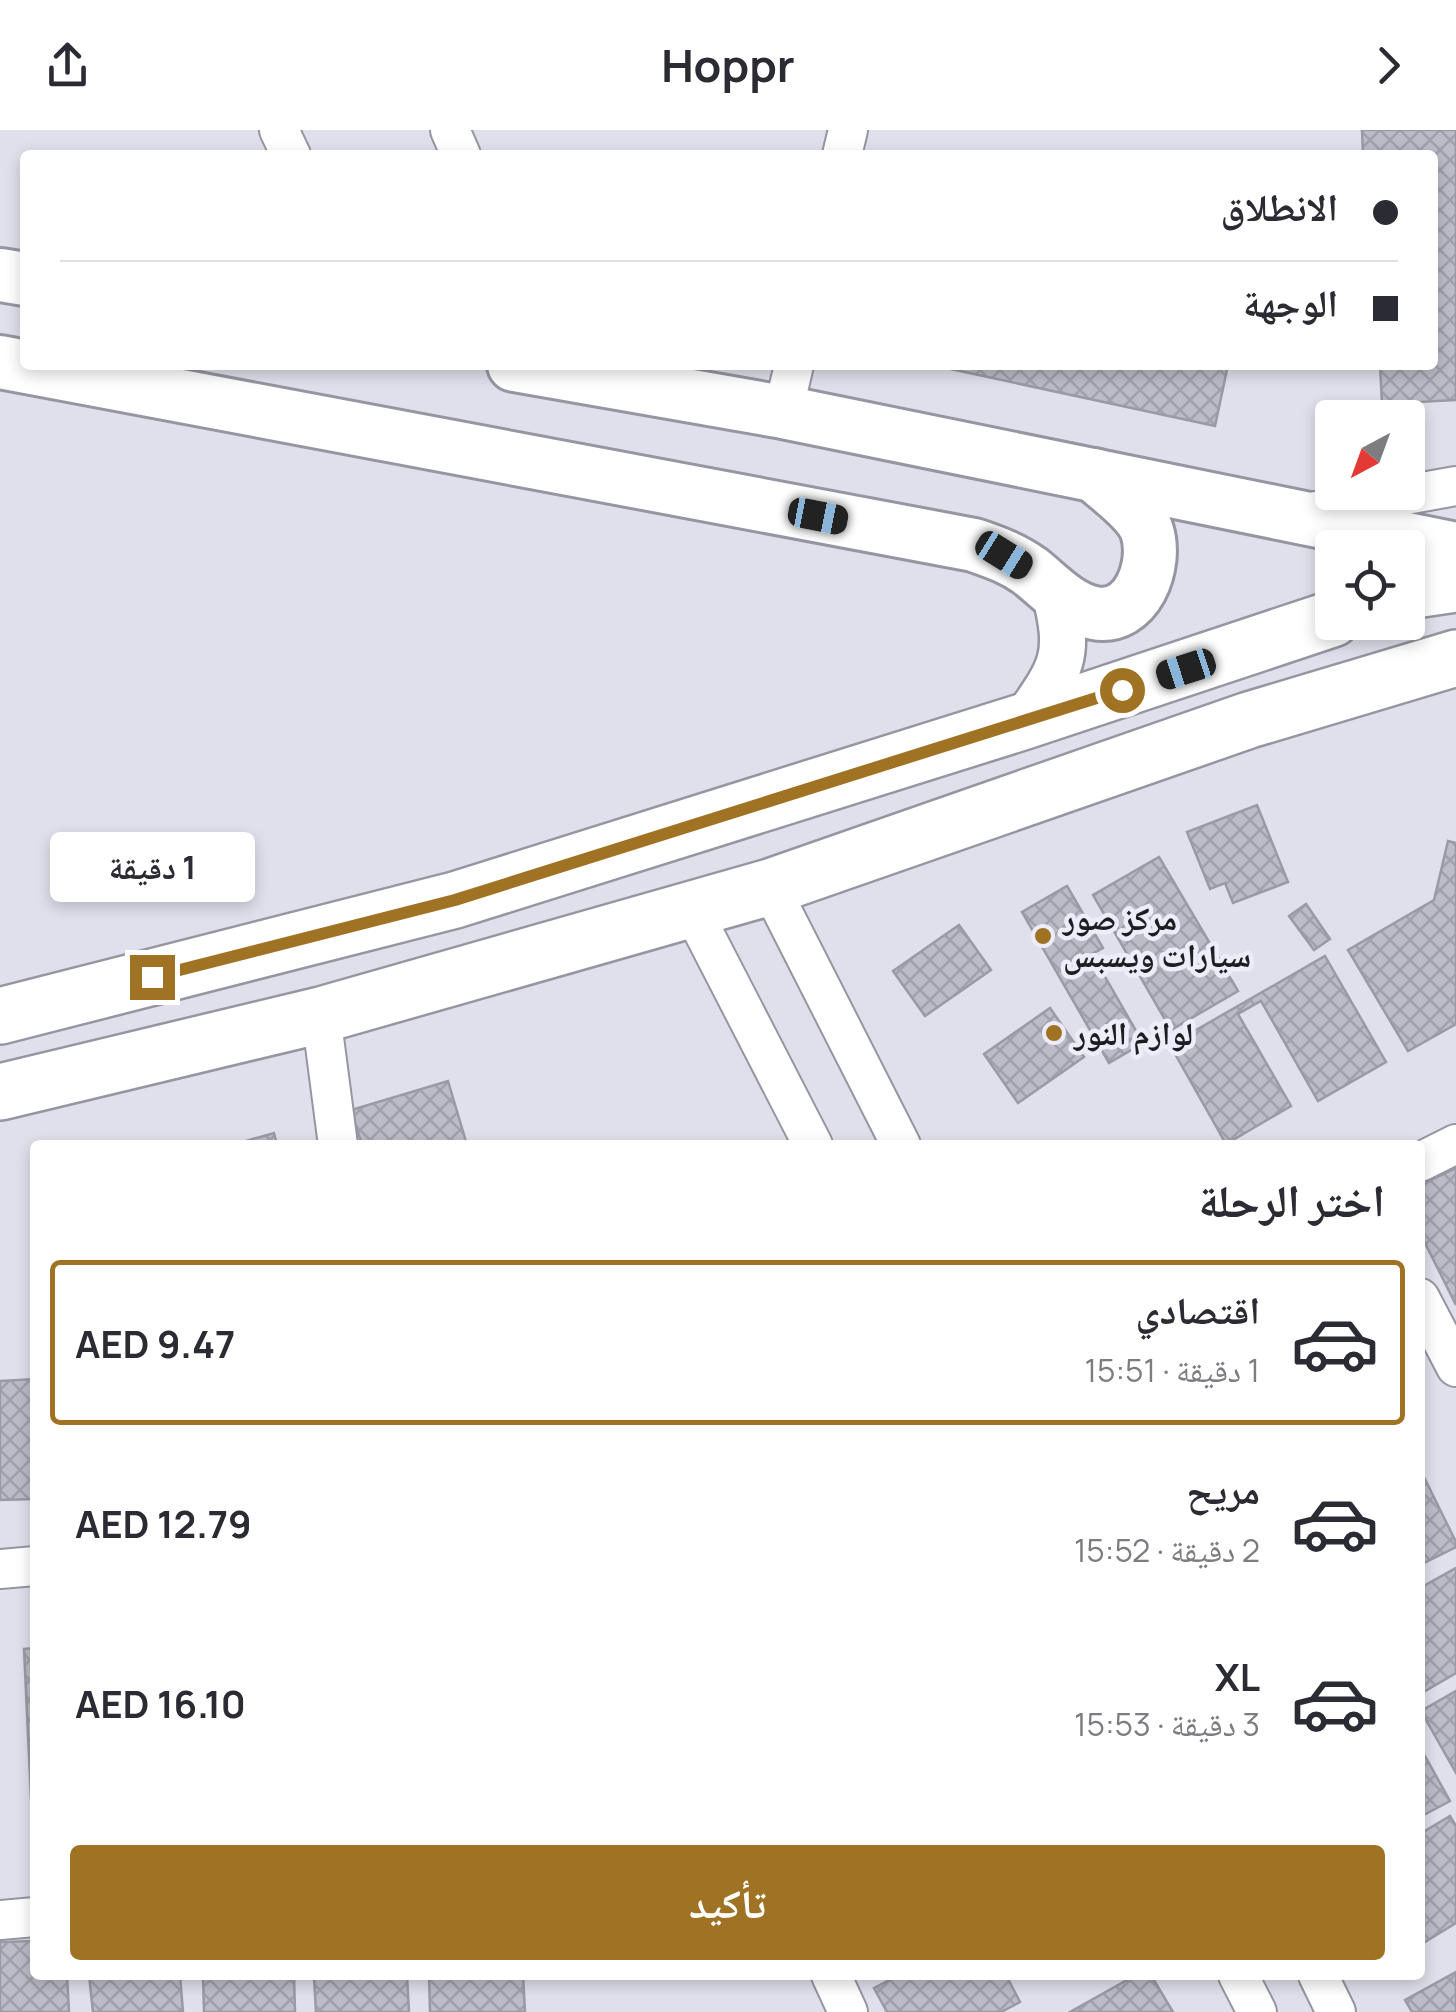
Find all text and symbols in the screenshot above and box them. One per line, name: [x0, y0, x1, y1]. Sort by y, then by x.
text: Hoppr: [661, 34, 795, 96]
icon: share: [40, 38, 95, 93]
icon: forward: [1361, 38, 1416, 93]
text: الانطلاق: [1220, 180, 1338, 232]
text: الوجهة: [1243, 276, 1338, 328]
north arrow: [1315, 400, 1425, 510]
map controls: [1315, 400, 1425, 640]
car: [786, 496, 850, 536]
car: [971, 526, 1037, 584]
button: locate: [1315, 530, 1425, 640]
car: [1153, 645, 1219, 693]
route start: [1100, 668, 1145, 713]
callout: 1 دقيقة: [49, 832, 254, 902]
text: 1 دقيقة: [109, 845, 196, 889]
place label: مركز صور سيارات ويسبس: [1061, 896, 1251, 977]
marker: مركز صور سيارات ويسبس: [1032, 925, 1054, 947]
route end: [130, 955, 175, 1000]
place label: لوازم النور: [1072, 1011, 1193, 1056]
marker: لوازم النور: [1043, 1022, 1065, 1044]
text: اختر الرحلة: [1199, 1169, 1385, 1231]
text: اقتصادي: [1136, 1283, 1260, 1335]
icon: car: [1290, 1298, 1380, 1388]
text: AED 9.47: [75, 1317, 235, 1369]
text: 1 دقيقة · 15:51: [1085, 1348, 1260, 1392]
text: مريح: [1186, 1463, 1260, 1515]
icon: car: [1290, 1478, 1380, 1568]
text: AED 12.79: [75, 1497, 252, 1549]
text: 2 دقيقة · 15:52: [1074, 1528, 1260, 1572]
text: XL: [1215, 1650, 1260, 1702]
icon: car: [1290, 1658, 1380, 1748]
text: AED 16.10: [75, 1677, 246, 1729]
text: 3 دقيقة · 15:53: [1074, 1702, 1260, 1746]
button: تأكيد: [70, 1845, 1385, 1960]

